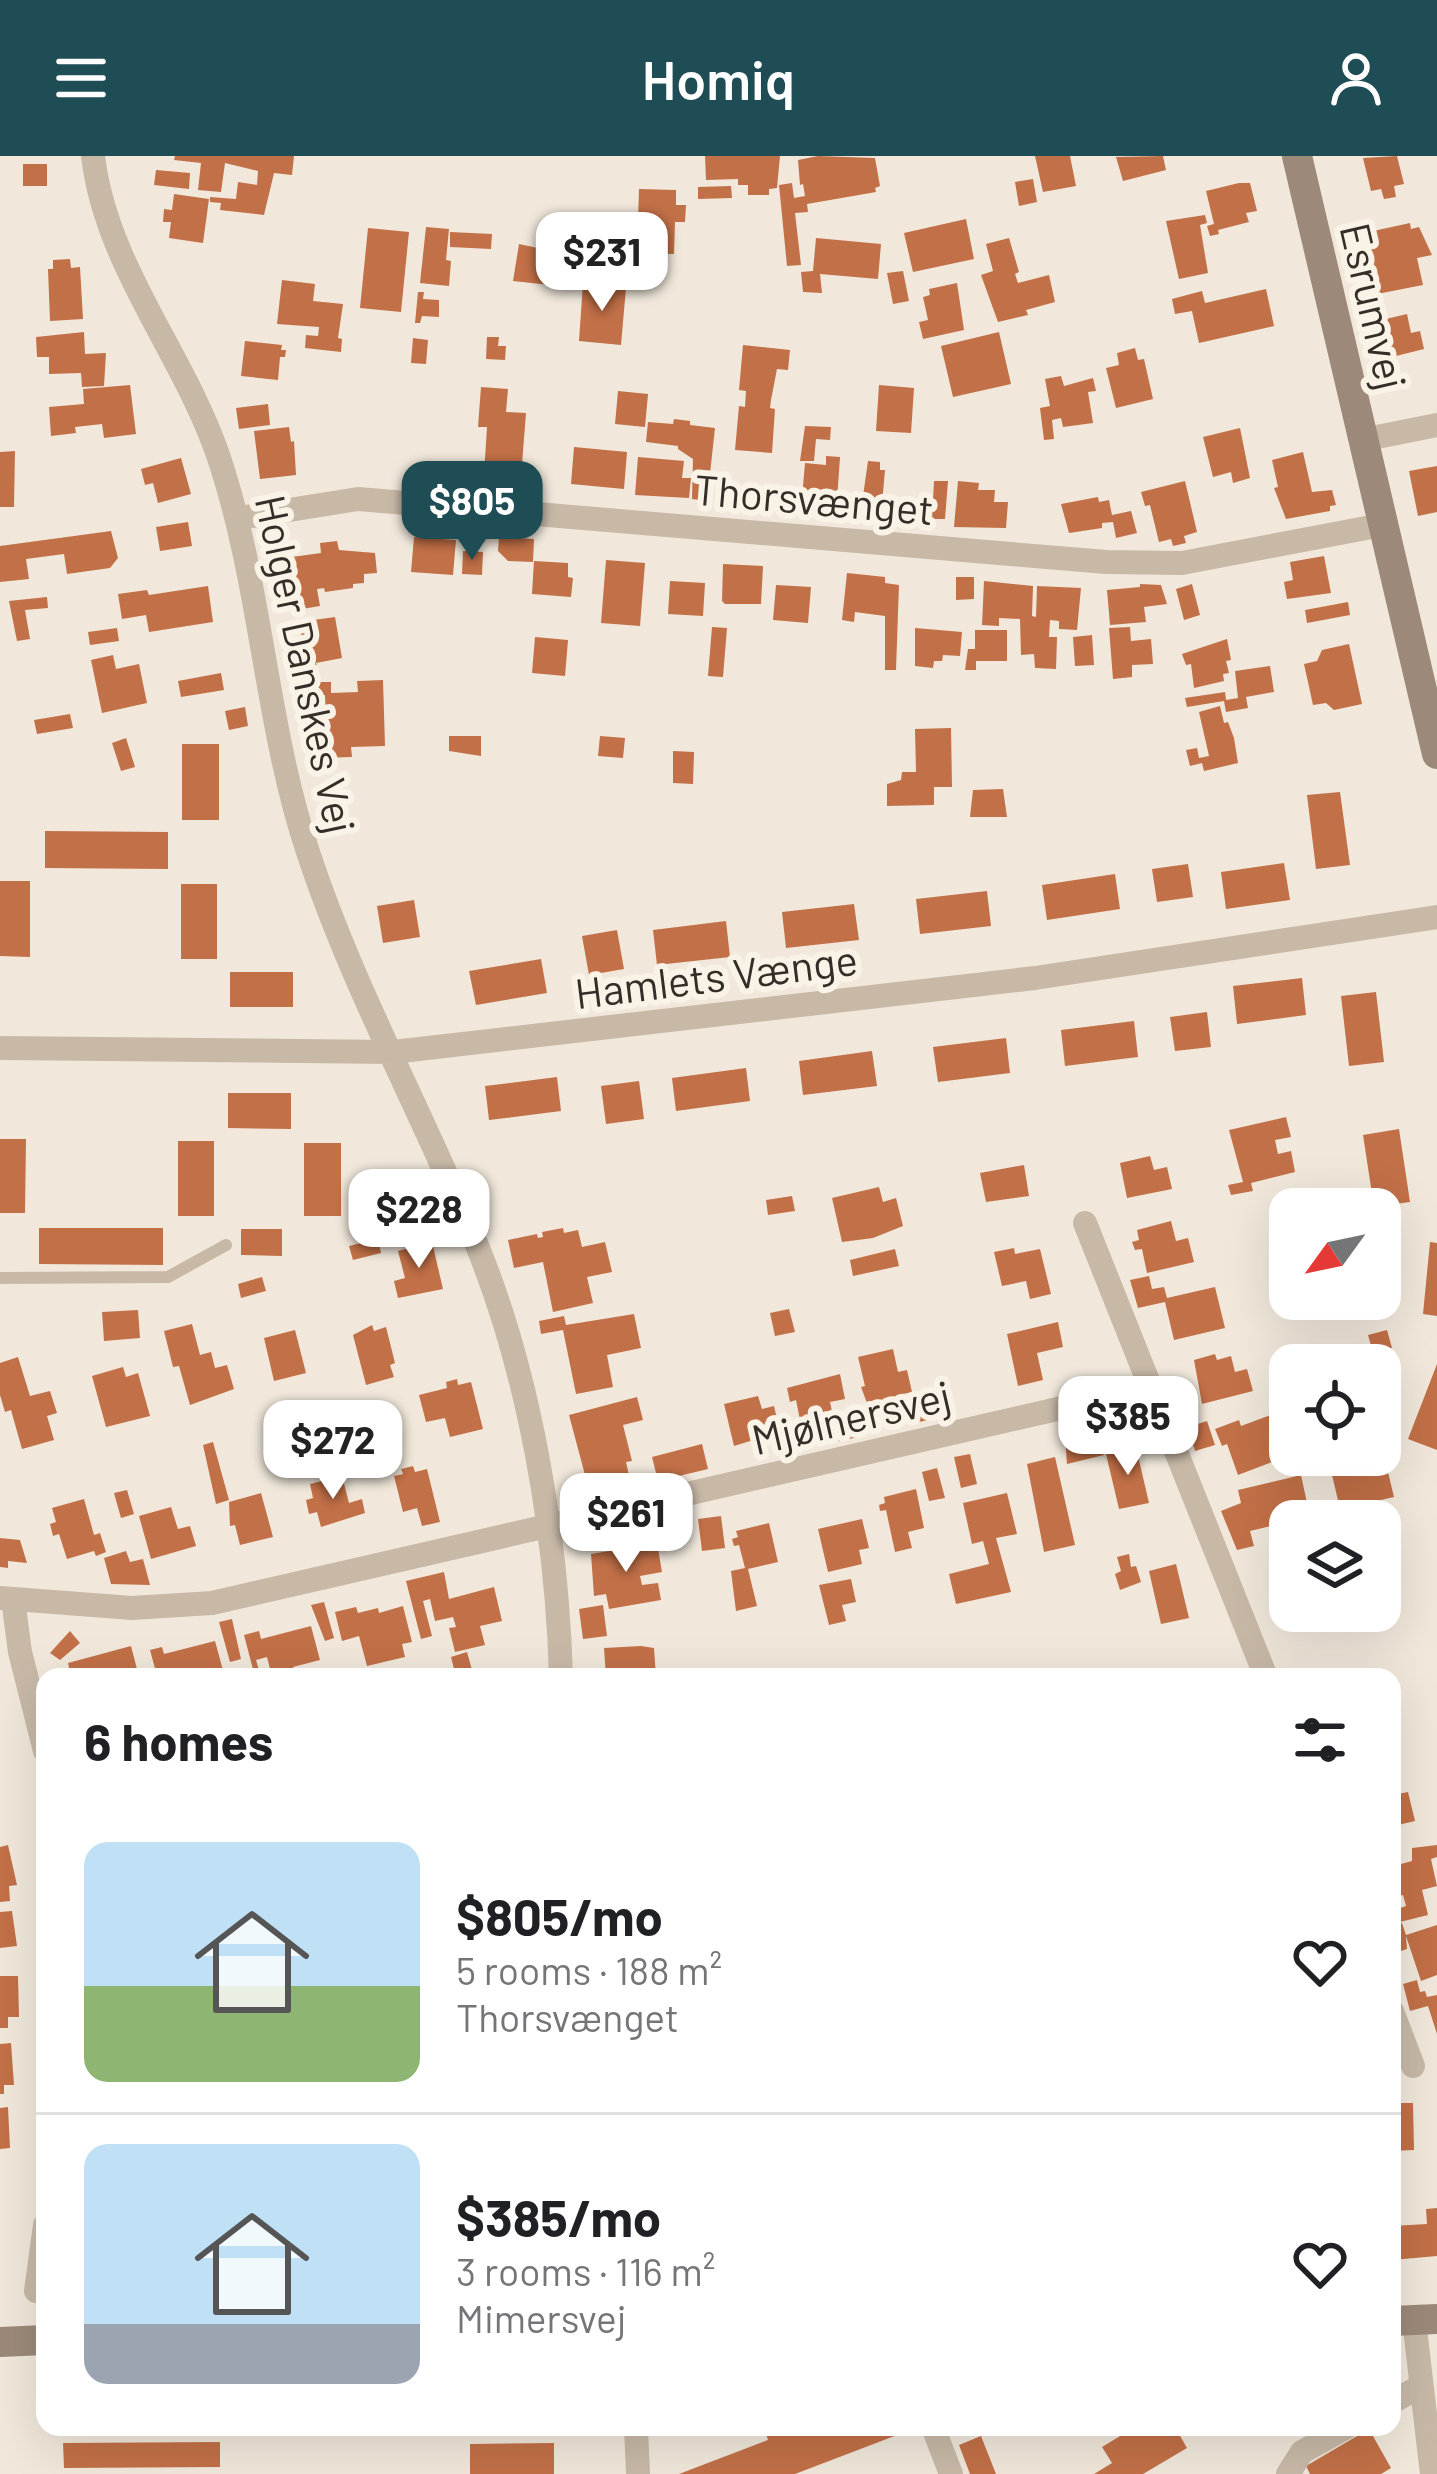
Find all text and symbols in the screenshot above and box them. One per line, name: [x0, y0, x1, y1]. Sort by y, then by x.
icon: menu: [48, 45, 114, 111]
icon: person: [1323, 45, 1389, 111]
text: Homiq: [642, 46, 795, 111]
pin: $231: [531, 212, 673, 314]
street label: Esrumvej: [1331, 218, 1418, 395]
text: $231: [563, 227, 641, 274]
pin: $805: [401, 461, 543, 563]
street label: Thorsvænget: [692, 463, 936, 534]
text: $805: [429, 476, 515, 523]
street label: Holger Danskes Vej: [246, 490, 367, 838]
street label: Hamlets Vænge: [572, 933, 860, 1018]
pin: $228: [348, 1169, 490, 1271]
text: $228: [375, 1184, 463, 1231]
north arrow: [1269, 1188, 1401, 1320]
map controls: [1269, 1188, 1401, 1632]
button: locate: [1269, 1344, 1401, 1476]
street label: Mjølnersvej: [747, 1369, 956, 1464]
pin: $385: [1057, 1376, 1199, 1478]
text: $385: [1085, 1391, 1171, 1438]
pin: $272: [262, 1400, 404, 1502]
text: $272: [290, 1415, 376, 1462]
pin: $261: [555, 1473, 697, 1575]
text: $261: [587, 1488, 665, 1535]
button: layers: [1269, 1500, 1401, 1632]
icon: filters: [1287, 1707, 1353, 1773]
text: 6 homes: [84, 1710, 273, 1771]
text: $805/mo: [456, 1885, 663, 1946]
icon: home: [180, 1890, 324, 2034]
icon: heart: [1287, 1929, 1353, 1995]
text: 5 rooms · 188 m²: [456, 1946, 722, 1993]
text: Thorsvænget: [456, 1993, 679, 2040]
text: $385/mo: [456, 2186, 661, 2247]
icon: home: [180, 2192, 324, 2336]
icon: heart: [1287, 2231, 1353, 2297]
text: 3 rooms · 116 m²: [456, 2247, 715, 2294]
text: Mimersvej: [456, 2294, 626, 2341]

